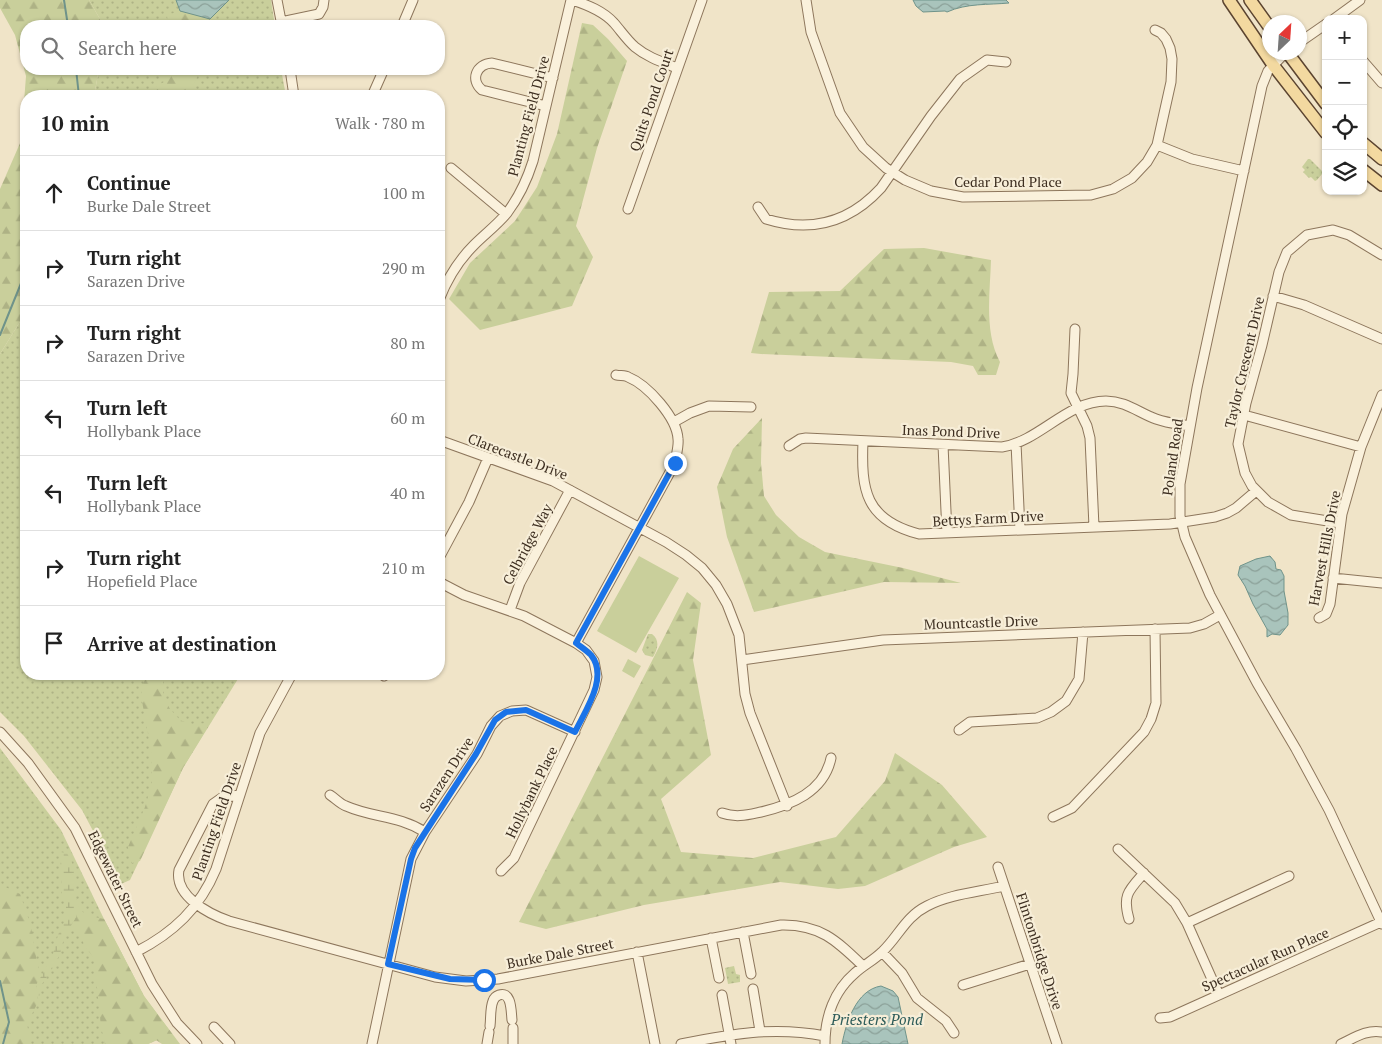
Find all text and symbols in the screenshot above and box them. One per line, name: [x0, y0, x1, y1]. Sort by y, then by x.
north arrow: [1262, 15, 1307, 60]
map controls: [1322, 15, 1367, 195]
button: +: [1322, 15, 1367, 60]
search box: [20, 20, 445, 75]
icon: search: [38, 34, 66, 62]
text: Search here: [78, 35, 177, 60]
street label: Quits Pond Court: [625, 45, 678, 154]
street label: Planting Field Drive: [503, 54, 553, 178]
button: −: [1322, 60, 1367, 105]
button: locate: [1322, 105, 1367, 150]
text: 10 min: [40, 109, 109, 137]
text: Walk · 780 m: [335, 112, 425, 134]
button: layers: [1322, 150, 1367, 195]
text: Continue: [87, 170, 171, 195]
street label: Cedar Pond Place: [954, 172, 1062, 191]
icon: ahead: [40, 179, 68, 207]
text: 100 m: [382, 182, 425, 204]
text: Burke Dale Street: [87, 195, 211, 217]
text: Turn right: [87, 245, 181, 270]
icon: right: [40, 254, 68, 282]
text: 290 m: [382, 257, 425, 279]
text: Sarazen Drive: [87, 270, 185, 292]
street label: Taylor Crescent Drive: [1220, 294, 1268, 430]
text: Turn right: [87, 320, 181, 345]
icon: right: [40, 329, 68, 357]
text: 80 m: [390, 332, 425, 354]
text: Sarazen Drive: [87, 345, 185, 367]
text: Turn left: [87, 395, 168, 420]
icon: left: [40, 404, 68, 432]
text: 60 m: [390, 407, 425, 429]
street label: Poland Road: [1157, 417, 1187, 497]
text: Hollybank Place: [87, 420, 201, 442]
street label: Inas Pond Drive: [902, 420, 1000, 442]
street label: Clarecastle Drive: [465, 428, 571, 484]
route end: [664, 452, 687, 475]
text: Turn left: [87, 470, 168, 495]
icon: left: [40, 479, 68, 507]
text: 40 m: [390, 482, 425, 504]
street label: Harvest Hills Drive: [1304, 489, 1344, 607]
text: Hollybank Place: [87, 495, 201, 517]
street label: Celbridge Way: [498, 499, 557, 588]
street label: Bettys Farm Drive: [932, 506, 1044, 530]
text: Turn right: [87, 545, 181, 570]
icon: right: [40, 554, 68, 582]
text: 210 m: [382, 557, 425, 579]
text: Hopefield Place: [87, 570, 197, 592]
street label: Mountcastle Drive: [924, 611, 1038, 633]
icon: arrive: [40, 629, 68, 657]
text: Arrive at destination: [87, 631, 276, 656]
street label: Sarazen Drive: [415, 733, 477, 815]
street label: Hollybank Place: [501, 743, 561, 841]
street label: Planting Field Drive: [187, 759, 245, 883]
street label: Edgewater Street: [84, 827, 148, 931]
street label: Flintonbridge Drive: [1012, 890, 1068, 1012]
street label: Spectacular Run Place: [1198, 922, 1332, 996]
street label: Burke Dale Street: [505, 933, 616, 973]
route start: [473, 969, 496, 992]
water label: Priesters Pond: [830, 1009, 924, 1029]

